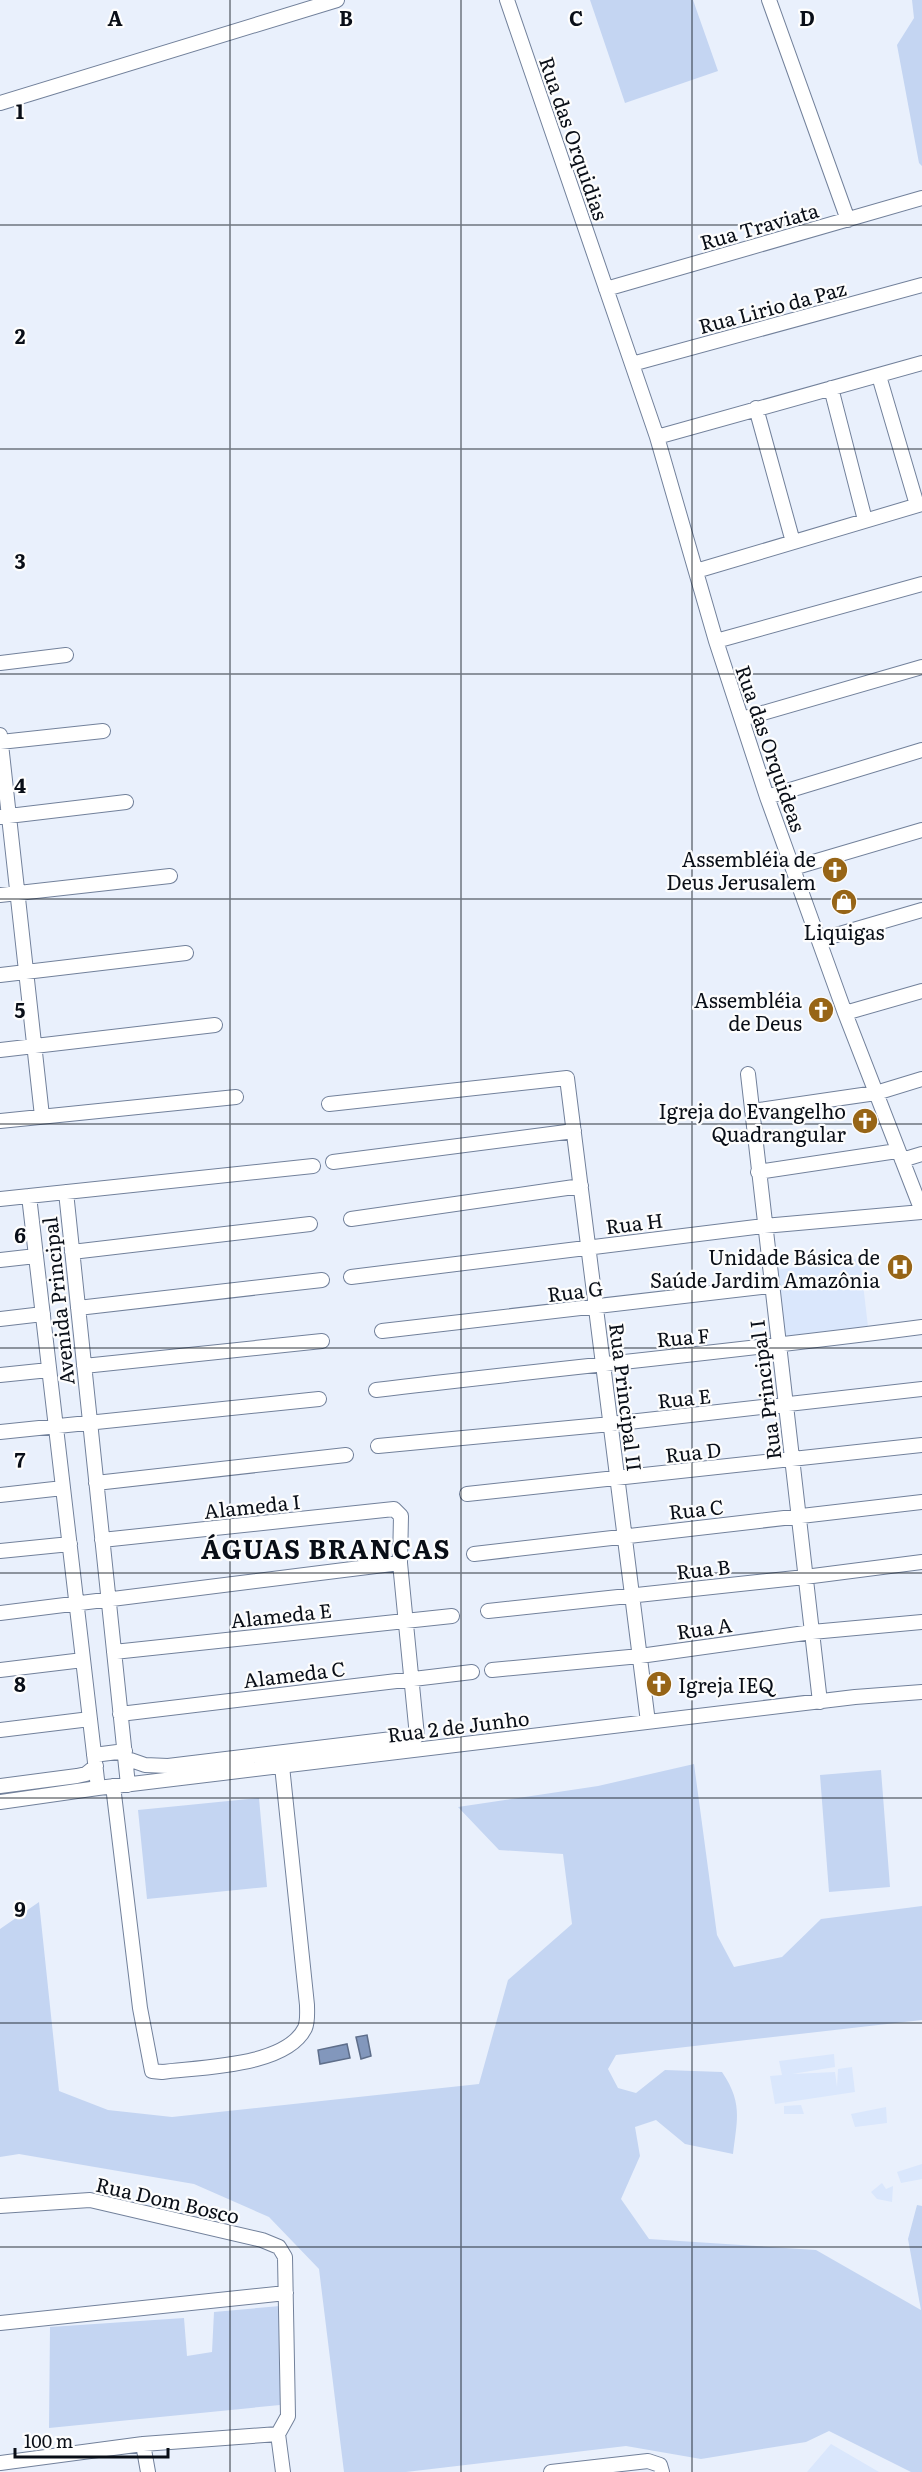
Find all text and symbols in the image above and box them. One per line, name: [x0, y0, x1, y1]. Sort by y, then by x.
text: A: [107, 2, 123, 32]
text: B: [339, 2, 353, 32]
text: C: [569, 2, 583, 32]
text: D: [799, 2, 815, 32]
street label: Rua das Orquidias: [533, 52, 617, 224]
text: 1: [16, 95, 24, 125]
street label: Rua Traviata: [696, 194, 822, 256]
street label: Rua Lirio da Paz: [695, 272, 849, 340]
text: 2: [15, 320, 26, 350]
text: 3: [14, 545, 26, 575]
street label: Rua das Orquideas: [729, 661, 815, 835]
text: 4: [14, 769, 26, 799]
place label: Assembléia de Deus Jerusalem: [666, 843, 816, 896]
church icon: Assembléia de Deus Jerusalem: [820, 855, 850, 885]
shop icon: Liquigas: [829, 887, 859, 917]
place label: Liquigas: [803, 916, 885, 946]
place label: Assembléia de Deus: [694, 984, 802, 1037]
text: 5: [15, 994, 26, 1024]
church icon: Assembléia de Deus: [806, 995, 836, 1025]
place label: Igreja do Evangelho Quadrangular: [659, 1095, 847, 1148]
church icon: Igreja do Evangelho Quadrangular: [850, 1106, 880, 1136]
street label: Rua H: [603, 1204, 665, 1240]
street label: Avenida Principal: [33, 1215, 81, 1387]
text: 6: [14, 1219, 26, 1249]
place label: Unidade Básica de Saúde Jardim Amazônia: [650, 1241, 880, 1294]
hospital icon: Unidade Básica de Saúde Jardim Amazônia: [885, 1252, 915, 1282]
street label: Rua G: [545, 1272, 605, 1308]
street label: Rua Principal I: [741, 1318, 787, 1462]
street label: Rua F: [655, 1319, 711, 1353]
street label: Rua Principal II: [603, 1321, 651, 1473]
street label: Rua E: [656, 1379, 712, 1415]
street label: Rua D: [663, 1433, 723, 1469]
text: 7: [15, 1444, 26, 1474]
street label: Alameda I: [202, 1485, 302, 1525]
street label: Rua C: [667, 1490, 725, 1526]
district label: ÁGUAS BRANCAS: [201, 1528, 451, 1567]
street label: Rua B: [674, 1550, 732, 1586]
street label: Alameda E: [229, 1594, 333, 1634]
street label: Rua A: [674, 1608, 734, 1646]
street label: Alameda C: [241, 1652, 347, 1694]
text: 8: [14, 1668, 26, 1698]
church icon: Igreja IEQ: [644, 1669, 674, 1699]
place label: Igreja IEQ: [678, 1669, 777, 1699]
street label: Rua 2 de Junho: [385, 1701, 531, 1749]
text: 9: [14, 1893, 26, 1923]
street label: Rua Dom Bosco: [93, 2168, 243, 2230]
scale bar: [15, 2421, 168, 2459]
text: 100 m: [24, 2427, 73, 2454]

